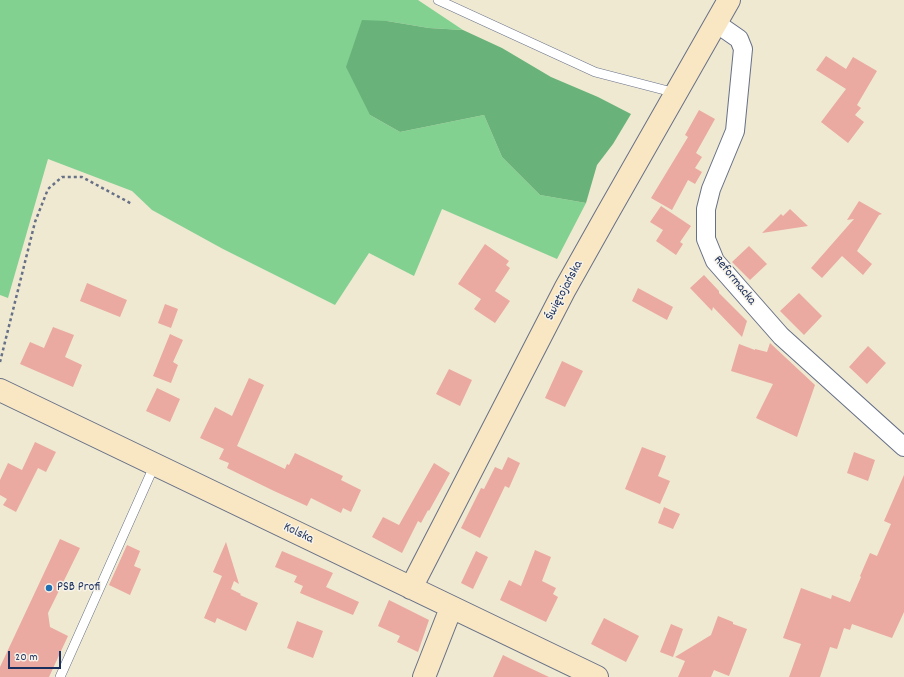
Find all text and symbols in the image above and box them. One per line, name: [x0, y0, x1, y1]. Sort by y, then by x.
street label: Reformacka: [709, 253, 759, 309]
street label: Świętojańska: [543, 259, 587, 323]
street label: Kolska: [280, 520, 316, 548]
place label: PSB Profi: [57, 580, 100, 596]
marker: PSB Profi: [44, 583, 54, 593]
scale bar: [10, 643, 63, 669]
text: 20 m: [15, 649, 38, 666]

